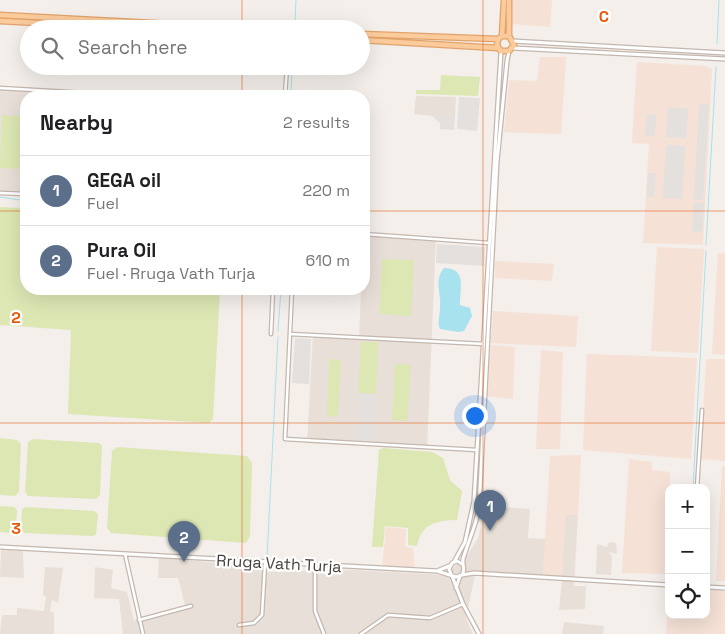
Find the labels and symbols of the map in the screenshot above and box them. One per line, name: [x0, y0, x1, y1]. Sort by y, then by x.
text: C: [599, 6, 609, 27]
text: 2: [11, 307, 21, 328]
your location: [462, 403, 488, 429]
pin: 1: [474, 490, 506, 531]
text: 3: [11, 518, 21, 539]
pin: 2: [168, 521, 200, 562]
street label: Rruga Vath Turja: [216, 550, 342, 577]

